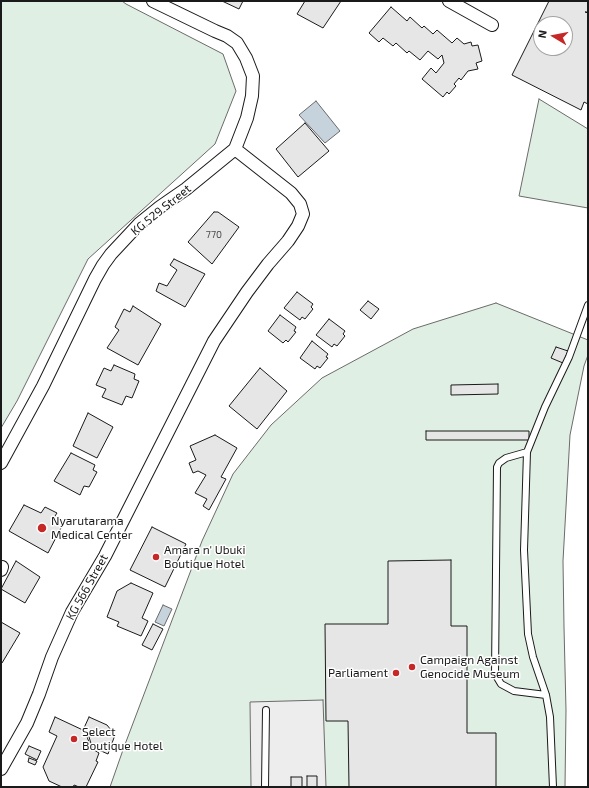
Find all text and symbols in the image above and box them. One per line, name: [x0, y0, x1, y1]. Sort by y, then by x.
north arrow: [533, 16, 573, 56]
text: N: [535, 29, 549, 39]
street label: KG 529 Street: [128, 181, 194, 239]
house number: 770: [206, 229, 222, 241]
place label: Nyarutarama Medical Center: [51, 514, 133, 542]
marker: Nyarutarama Medical Center: [36, 522, 48, 534]
place label: Amara n' Ubuki Boutique Hotel: [164, 543, 245, 571]
street label: KG 566 Street: [63, 551, 111, 623]
marker: Amara n' Ubuki Boutique Hotel: [151, 552, 161, 562]
place label: Campaign Against Genocide Museum: [420, 653, 520, 681]
marker: Campaign Against Genocide Museum: [407, 662, 417, 672]
place label: Parliament: [328, 666, 388, 680]
marker: Parliament: [391, 668, 401, 678]
place label: Select Boutique Hotel: [82, 725, 163, 753]
marker: Select Boutique Hotel: [69, 734, 79, 744]

